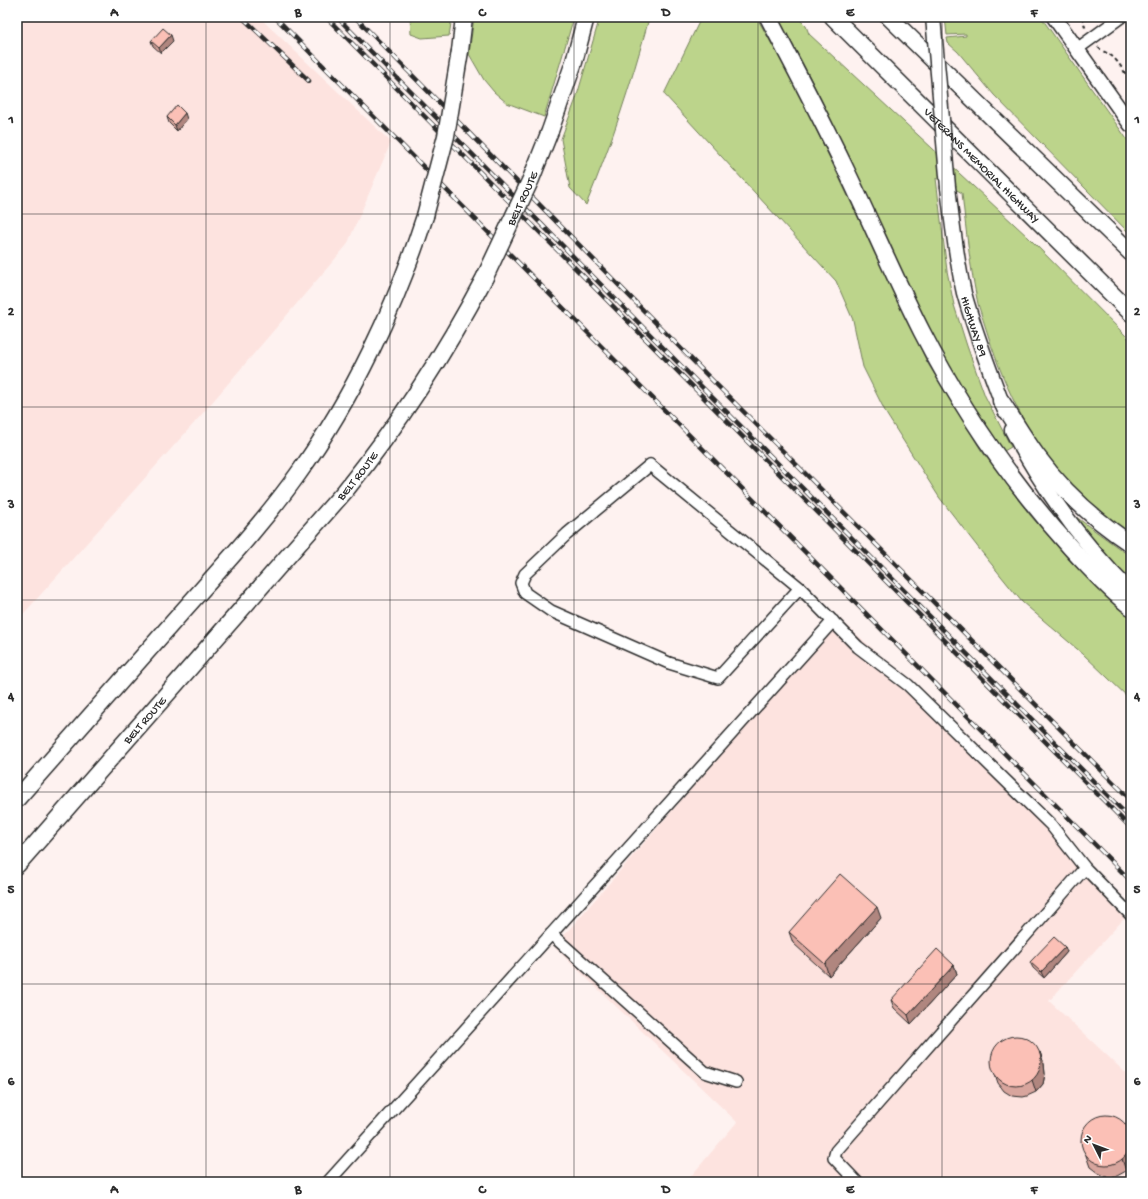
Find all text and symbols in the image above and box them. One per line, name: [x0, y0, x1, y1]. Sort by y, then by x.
text: A: [109, 6, 119, 21]
text: B: [294, 6, 303, 21]
text: C: [477, 6, 487, 21]
text: D: [661, 6, 671, 21]
text: E: [846, 6, 855, 21]
text: F: [1030, 6, 1039, 21]
street label: VETERANS MEMORIAL HIGHWAY: [919, 105, 1042, 227]
text: 1: [7, 113, 14, 128]
text: 1: [1133, 113, 1140, 128]
street label: BELT ROUTE: [505, 169, 542, 229]
street label: HIGHWAY 89: [956, 295, 989, 359]
text: 2: [8, 305, 15, 320]
text: 2: [1134, 305, 1141, 320]
street label: BELT ROUTE: [334, 449, 382, 505]
text: 3: [7, 498, 15, 513]
text: 3: [1133, 498, 1141, 513]
text: 4: [7, 690, 15, 705]
text: 4: [1133, 690, 1141, 705]
street label: BELT ROUTE: [121, 694, 171, 748]
text: 5: [8, 883, 15, 898]
text: 5: [1134, 883, 1141, 898]
text: 6: [8, 1075, 15, 1090]
text: 6: [1134, 1075, 1141, 1090]
north arrow: [1074, 1125, 1114, 1165]
text: N: [1081, 1133, 1095, 1146]
text: A: [109, 1183, 119, 1198]
text: B: [294, 1183, 303, 1198]
text: C: [477, 1183, 487, 1198]
text: D: [661, 1183, 671, 1198]
text: E: [846, 1183, 855, 1198]
text: F: [1030, 1183, 1039, 1198]

